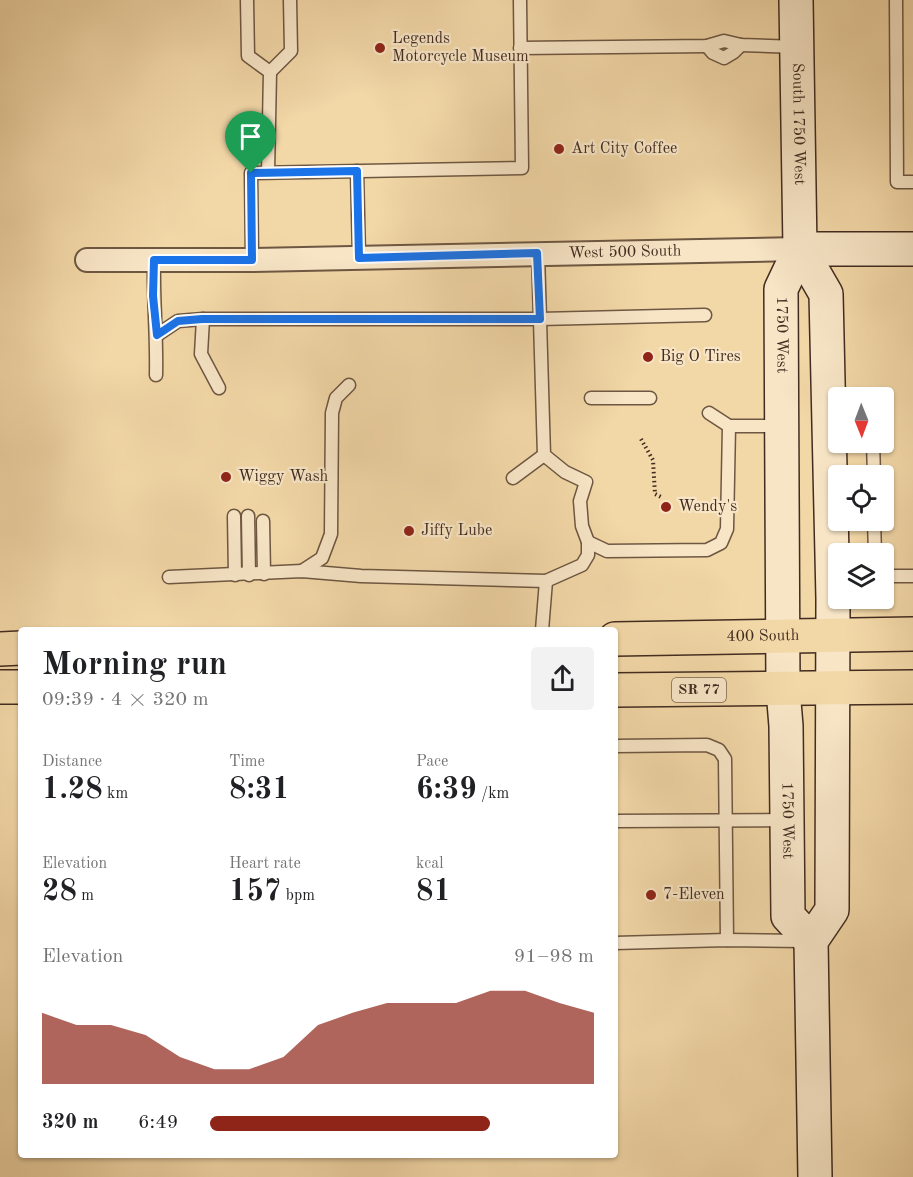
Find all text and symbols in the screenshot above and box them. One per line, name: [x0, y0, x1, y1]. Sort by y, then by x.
place label: Legends Motorcycle Museum: [392, 31, 529, 65]
marker: Legends Motorcycle Museum: [373, 41, 387, 55]
street label: South 1750 West: [789, 63, 807, 186]
pin: [225, 111, 276, 173]
icon: arrive: [234, 120, 267, 153]
place label: Art City Coffee: [571, 141, 677, 157]
marker: Art City Coffee: [552, 142, 566, 156]
street label: West 500 South: [568, 243, 682, 262]
street label: 1750 West: [773, 296, 789, 374]
place label: Big O Tires: [660, 349, 741, 365]
marker: Big O Tires: [641, 350, 655, 364]
north arrow: [828, 387, 894, 453]
map controls: [828, 387, 894, 609]
button: locate: [828, 465, 894, 531]
place label: Wiggy Wash: [238, 469, 329, 485]
marker: Wiggy Wash: [219, 470, 233, 484]
place label: Wendy's: [678, 499, 737, 515]
marker: Wendy's: [659, 500, 673, 514]
place label: Jiffy Lube: [421, 523, 492, 539]
marker: Jiffy Lube: [402, 524, 416, 538]
button: layers: [828, 543, 894, 609]
street label: 400 South: [726, 628, 800, 645]
button: share: [531, 647, 594, 710]
text: Morning run: [42, 649, 227, 682]
road number: SR 77: [672, 678, 726, 702]
text: 09:39 · 4 × 320 m: [42, 690, 209, 710]
text: Distance: [42, 754, 102, 770]
text: Time: [229, 754, 265, 770]
text: Pace: [416, 754, 448, 770]
text: 1.28: [42, 775, 103, 805]
text: 8:31: [229, 775, 290, 805]
text: 6:39: [416, 775, 477, 805]
street label: 1750 West: [779, 782, 795, 860]
text: km: [103, 786, 128, 802]
text: /km: [477, 786, 509, 802]
text: Elevation: [42, 856, 107, 872]
text: Heart rate: [229, 856, 301, 872]
text: kcal: [416, 856, 444, 872]
text: 28: [42, 877, 77, 907]
text: 157: [229, 877, 281, 907]
text: 81: [416, 877, 451, 907]
place label: 7-Eleven: [663, 887, 725, 903]
text: m: [77, 888, 94, 904]
text: bpm: [281, 888, 315, 904]
marker: 7-Eleven: [644, 888, 658, 902]
text: Elevation: [42, 947, 123, 967]
text: 91–98 m: [514, 947, 594, 967]
text: 320 m: [42, 1113, 98, 1133]
text: 6:49: [138, 1113, 178, 1133]

